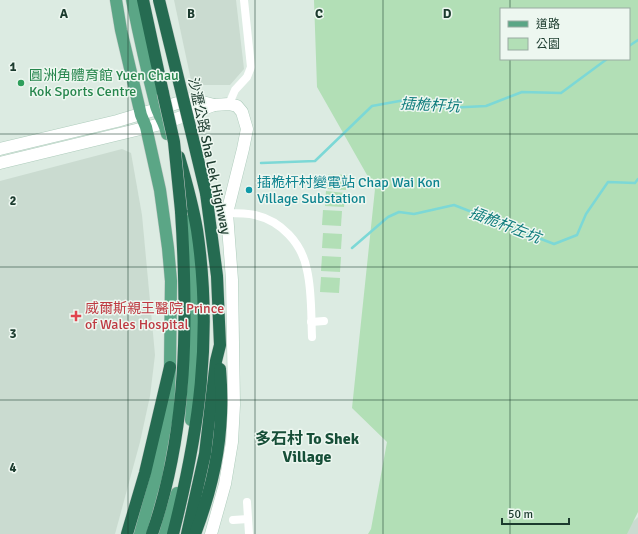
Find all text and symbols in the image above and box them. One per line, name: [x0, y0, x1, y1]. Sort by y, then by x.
text: A: [60, 6, 69, 22]
text: B: [187, 6, 195, 22]
text: C: [315, 6, 323, 22]
text: D: [443, 6, 452, 22]
legend: [500, 8, 630, 60]
text: 道路: [536, 17, 560, 32]
text: 公園: [536, 37, 560, 52]
text: 1: [9, 59, 17, 75]
place label: 圓洲角體育館 Yuen Chau Kok Sports Centre: [29, 67, 179, 100]
street label: 沙瀝公路 Sha Lek Highway: [185, 76, 235, 237]
marker: 圓洲角體育館 Yuen Chau Kok Sports Centre: [16, 78, 26, 88]
water label: 插桅杆坑: [400, 94, 462, 116]
place label: 插桅杆村變電站 Chap Wai Kon Village Substation: [257, 174, 440, 207]
marker: 插桅杆村變電站 Chap Wai Kon Village Substation: [244, 185, 254, 195]
text: 2: [9, 193, 17, 209]
water label: 插桅杆左坑: [467, 203, 545, 248]
place label: 威爾斯親王醫院 Prince of Wales Hospital: [85, 300, 224, 333]
marker: 威爾斯親王醫院 Prince of Wales Hospital: [70, 310, 82, 322]
text: 3: [9, 326, 17, 342]
district label: 多石村 To Shek Village: [255, 429, 360, 467]
text: 4: [9, 460, 17, 476]
scale bar: [502, 500, 569, 526]
text: 50 m: [508, 507, 533, 522]

